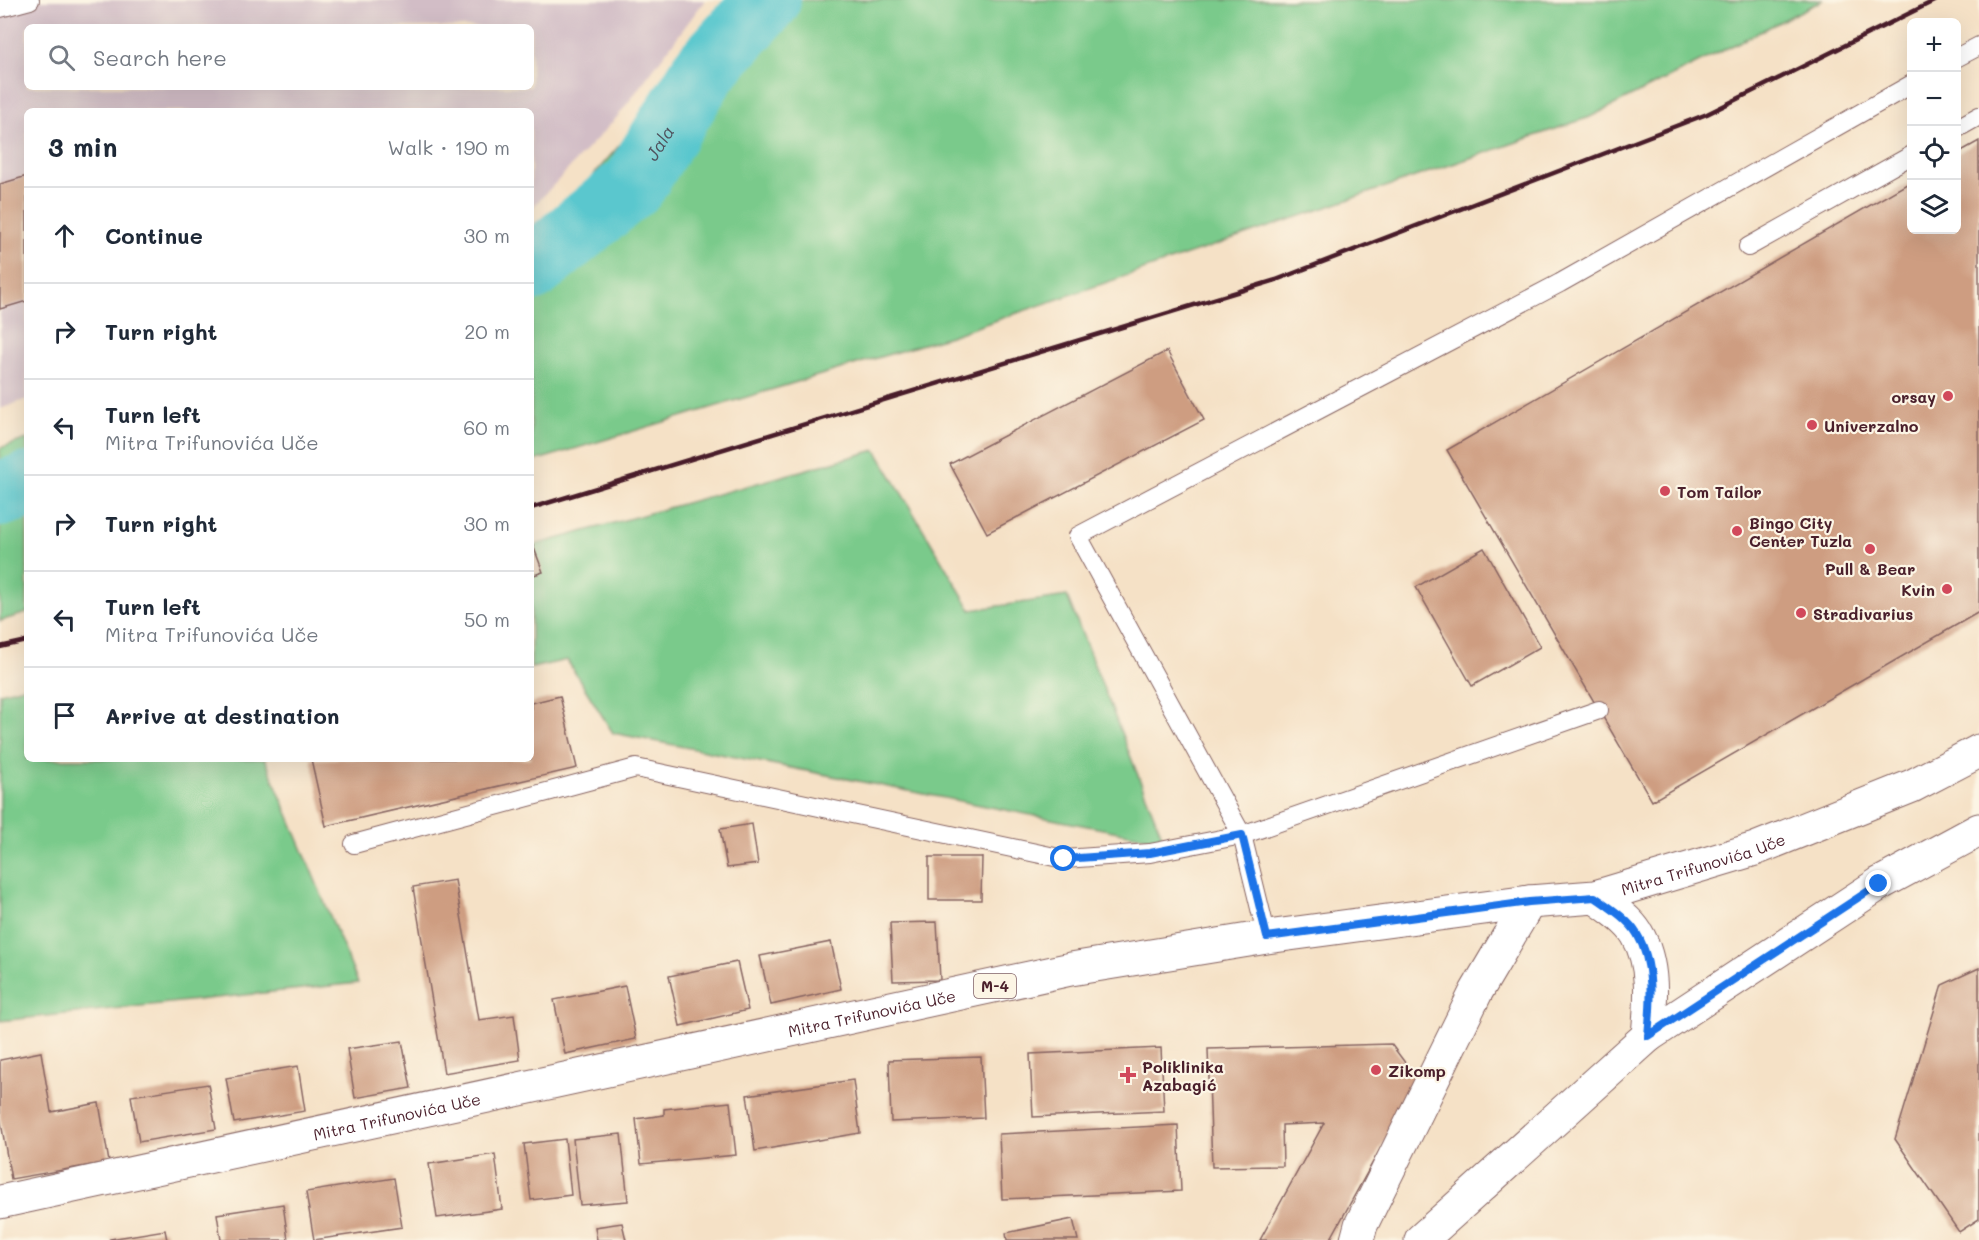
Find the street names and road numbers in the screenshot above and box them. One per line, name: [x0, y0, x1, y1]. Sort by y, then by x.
street label: Mitra Trifunovića Uče: [1618, 828, 1788, 899]
road number: M-4: [974, 974, 1016, 998]
street label: Mitra Trifunovića Uče: [786, 984, 957, 1041]
street label: Mitra Trifunovića Uče: [311, 1087, 483, 1144]

